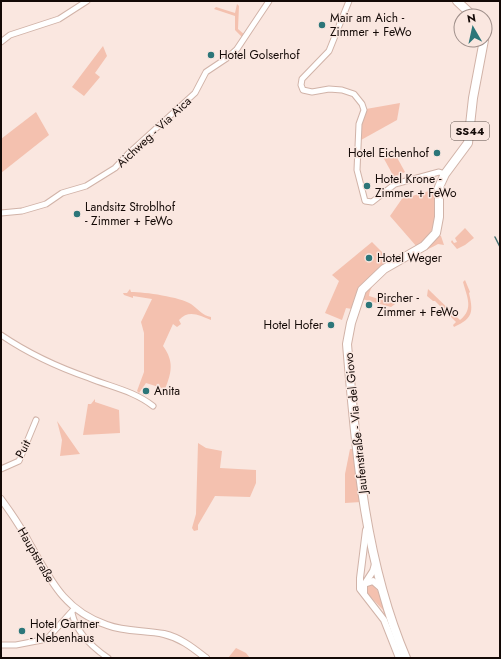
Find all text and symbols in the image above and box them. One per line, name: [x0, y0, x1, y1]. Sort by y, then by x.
north arrow: [453, 8, 493, 48]
place label: Mair am Aich - Zimmer + FeWo: [330, 9, 412, 41]
text: N: [466, 10, 477, 27]
marker: Mair am Aich - Zimmer + FeWo: [317, 20, 327, 30]
place label: Hotel Golserhof: [219, 46, 300, 64]
marker: Hotel Golserhof: [206, 50, 216, 60]
street label: Aichweg - Via Aica: [112, 92, 196, 172]
road number: SS44: [451, 122, 489, 140]
place label: Hotel Eichenhof: [348, 144, 430, 162]
marker: Hotel Eichenhof: [432, 148, 442, 158]
place label: Hotel Krone - Zimmer + FeWo: [375, 170, 457, 202]
marker: Hotel Krone - Zimmer + FeWo: [362, 181, 372, 191]
place label: Landsitz Stroblhof - Zimmer + FeWo: [85, 198, 176, 230]
marker: Landsitz Stroblhof - Zimmer + FeWo: [72, 209, 82, 219]
place label: Hotel Weger: [377, 249, 443, 267]
marker: Hotel Weger: [364, 253, 374, 263]
place label: Pircher - Zimmer + FeWo: [377, 289, 459, 321]
marker: Pircher - Zimmer + FeWo: [364, 300, 374, 310]
place label: Hotel Hofer: [264, 316, 324, 334]
marker: Hotel Hofer: [326, 320, 336, 330]
street label: Jaufenstraße - Via del Giovo: [340, 351, 373, 496]
place label: Anita: [154, 382, 180, 400]
marker: Anita: [141, 386, 151, 396]
street label: Puit: [11, 436, 35, 461]
street label: Hauptstraße: [13, 524, 59, 586]
place label: Hotel Gartner - Nebenhaus: [30, 615, 100, 647]
marker: Hotel Gartner - Nebenhaus: [17, 626, 27, 636]

